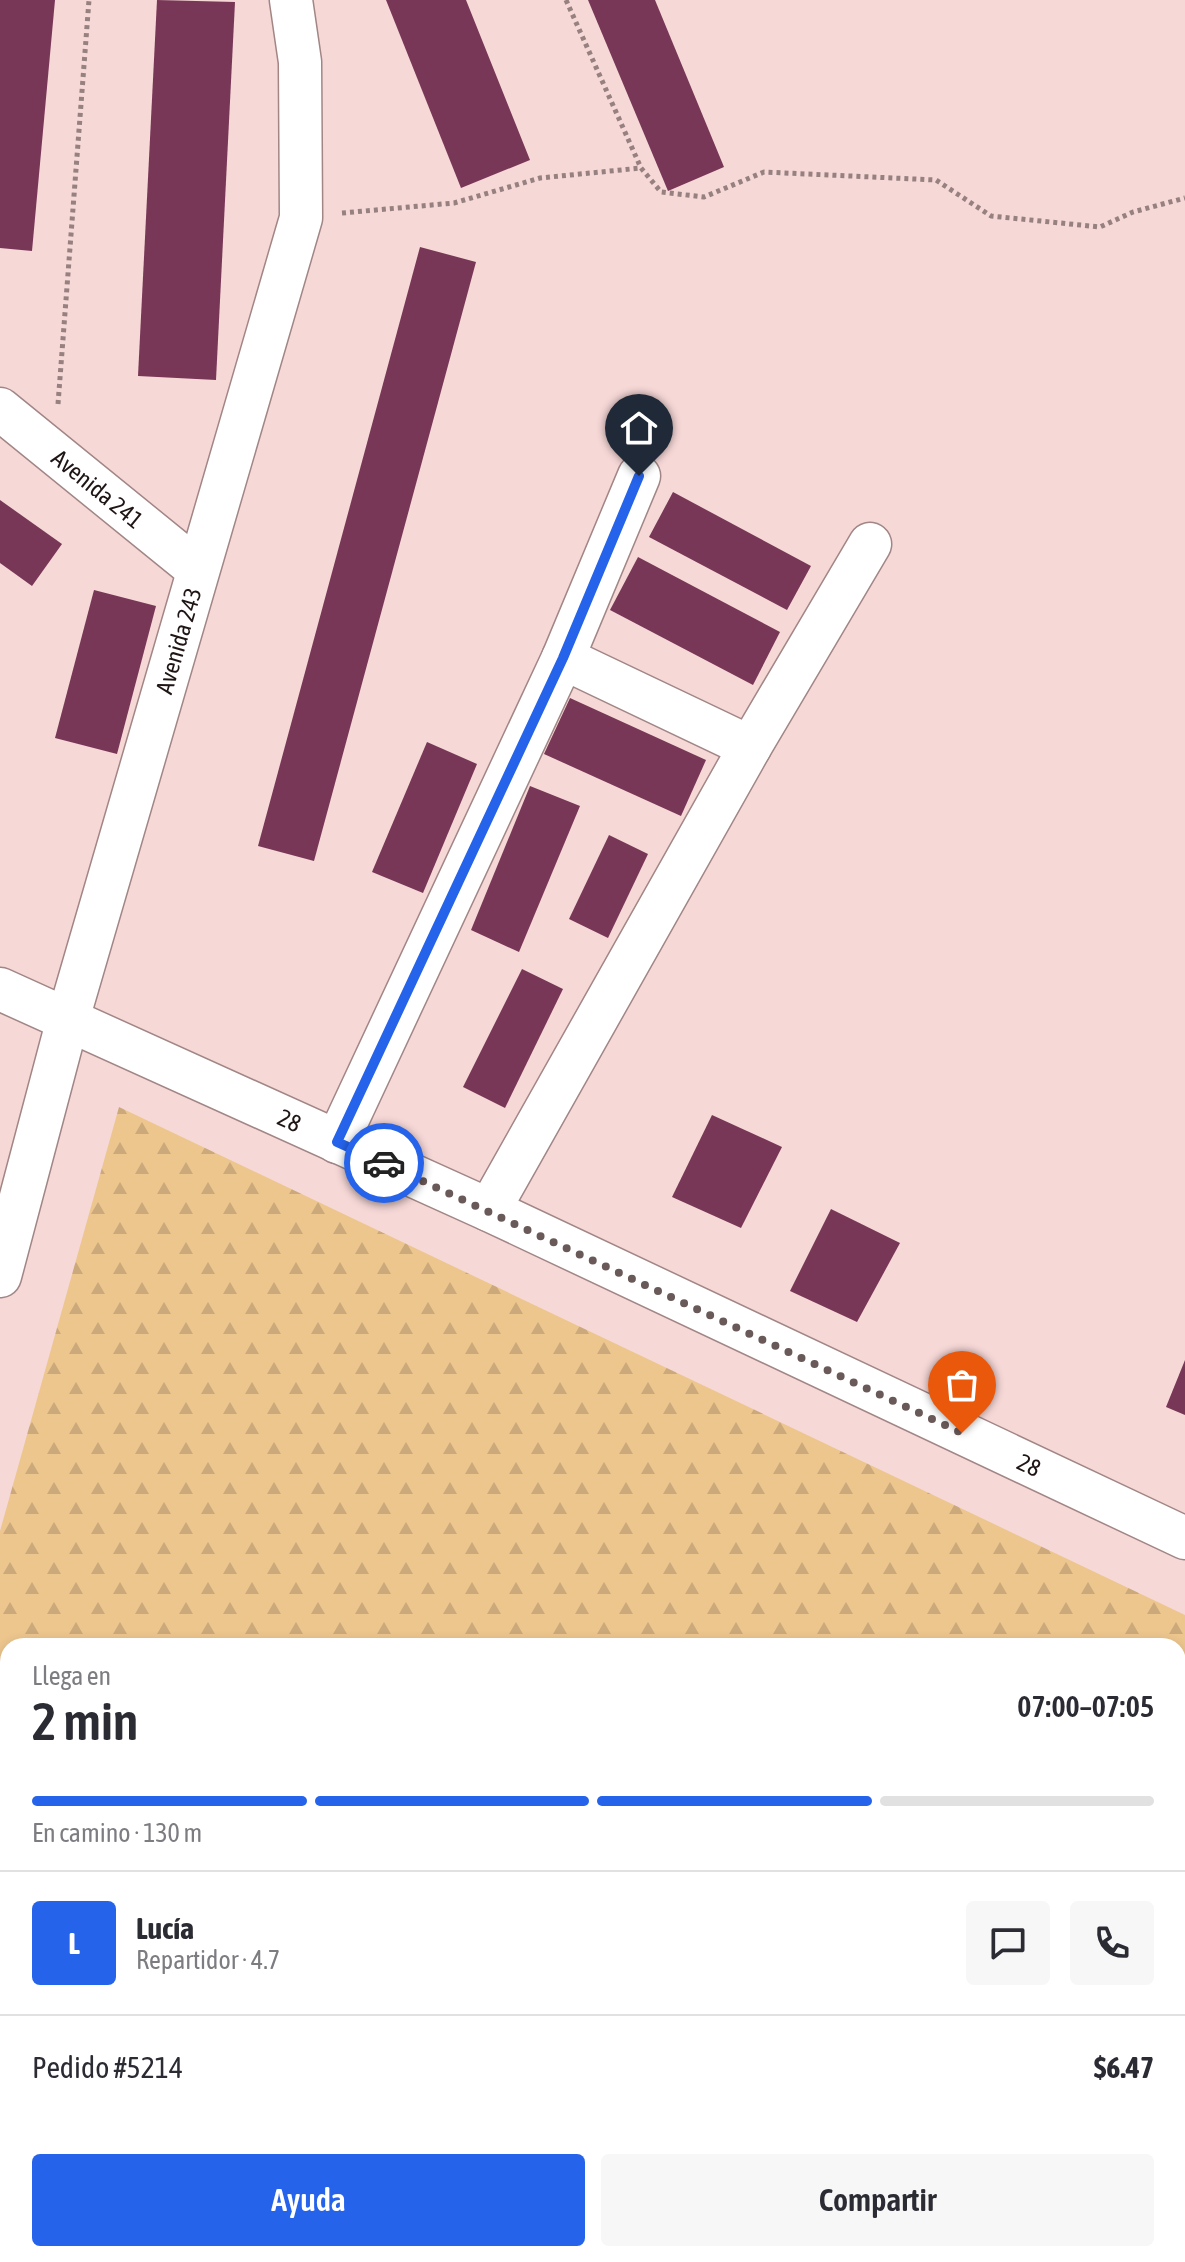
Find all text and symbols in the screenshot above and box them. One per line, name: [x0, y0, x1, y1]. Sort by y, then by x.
pin: [605, 394, 673, 476]
icon: home: [617, 406, 661, 450]
street label: Avenida 241: [47, 444, 149, 533]
street label: Avenida 243: [150, 584, 206, 697]
street label: 28: [274, 1103, 306, 1137]
courier: [344, 1123, 424, 1203]
icon: car: [362, 1141, 406, 1185]
pin: [928, 1351, 996, 1433]
icon: bag: [940, 1363, 984, 1407]
street label: 28: [1013, 1448, 1045, 1482]
text: Llega en: [32, 1661, 111, 1691]
text: 07:00–07:05: [1017, 1689, 1154, 1723]
text: 2 min: [32, 1691, 138, 1751]
text: En camino · 130 m: [32, 1818, 202, 1848]
button: chat: [966, 1901, 1050, 1985]
button: phone: [1070, 1901, 1154, 1985]
text: Lucía: [136, 1911, 194, 1945]
text: L: [68, 1926, 80, 1960]
text: Repartidor · 4.7: [136, 1945, 280, 1975]
text: Pedido #5214: [32, 2050, 183, 2084]
text: $6.47: [1094, 2050, 1154, 2084]
button: Ayuda: [32, 2154, 585, 2246]
button: Compartir: [601, 2154, 1154, 2246]

